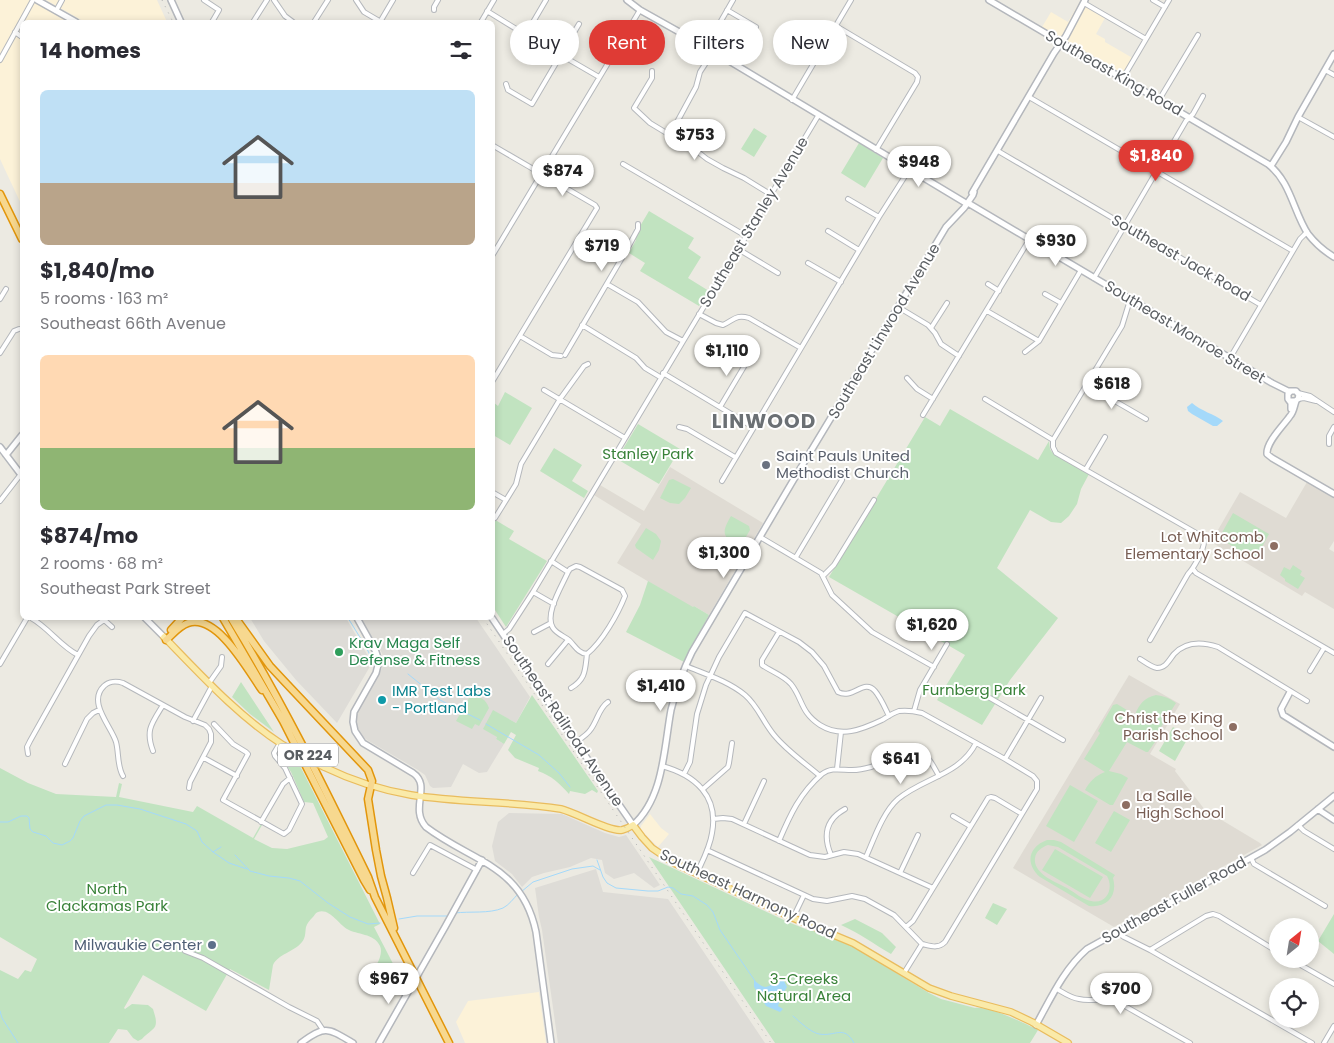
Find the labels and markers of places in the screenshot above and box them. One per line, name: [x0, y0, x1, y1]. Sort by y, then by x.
pin: $753: [665, 119, 725, 161]
pin: $1,840: [1115, 140, 1197, 182]
pin: $948: [889, 146, 949, 188]
pin: $874: [533, 154, 593, 197]
pin: $930: [1026, 224, 1086, 267]
pin: $719: [572, 230, 632, 272]
pin: $1,110: [686, 334, 768, 377]
pin: $618: [1082, 368, 1142, 410]
place label: Saint Pauls United Methodist Church: [776, 445, 910, 483]
marker: Saint Pauls United Methodist Church: [760, 459, 772, 471]
place label: Lot Whitcomb Elementary School: [1125, 526, 1264, 564]
pin: $1,300: [683, 536, 765, 579]
marker: Lot Whitcomb Elementary School: [1268, 540, 1280, 552]
pin: $1,620: [891, 608, 973, 651]
place label: Krav Maga Self Defense & Fitness: [349, 632, 480, 670]
marker: Krav Maga Self Defense & Fitness: [333, 646, 345, 658]
pin: $1,410: [620, 670, 702, 712]
place label: IMR Test Labs - Portland: [392, 680, 491, 718]
marker: IMR Test Labs - Portland: [376, 694, 388, 706]
place label: Christ the King Parish School: [1114, 707, 1223, 745]
marker: Christ the King Parish School: [1227, 721, 1239, 733]
pin: $641: [871, 742, 931, 785]
place label: La Salle High School: [1136, 785, 1224, 823]
marker: La Salle High School: [1120, 799, 1132, 811]
place label: Milwaukie Center: [74, 934, 202, 955]
marker: Milwaukie Center: [206, 939, 218, 951]
pin: $967: [359, 962, 419, 1005]
pin: $700: [1091, 972, 1151, 1015]

